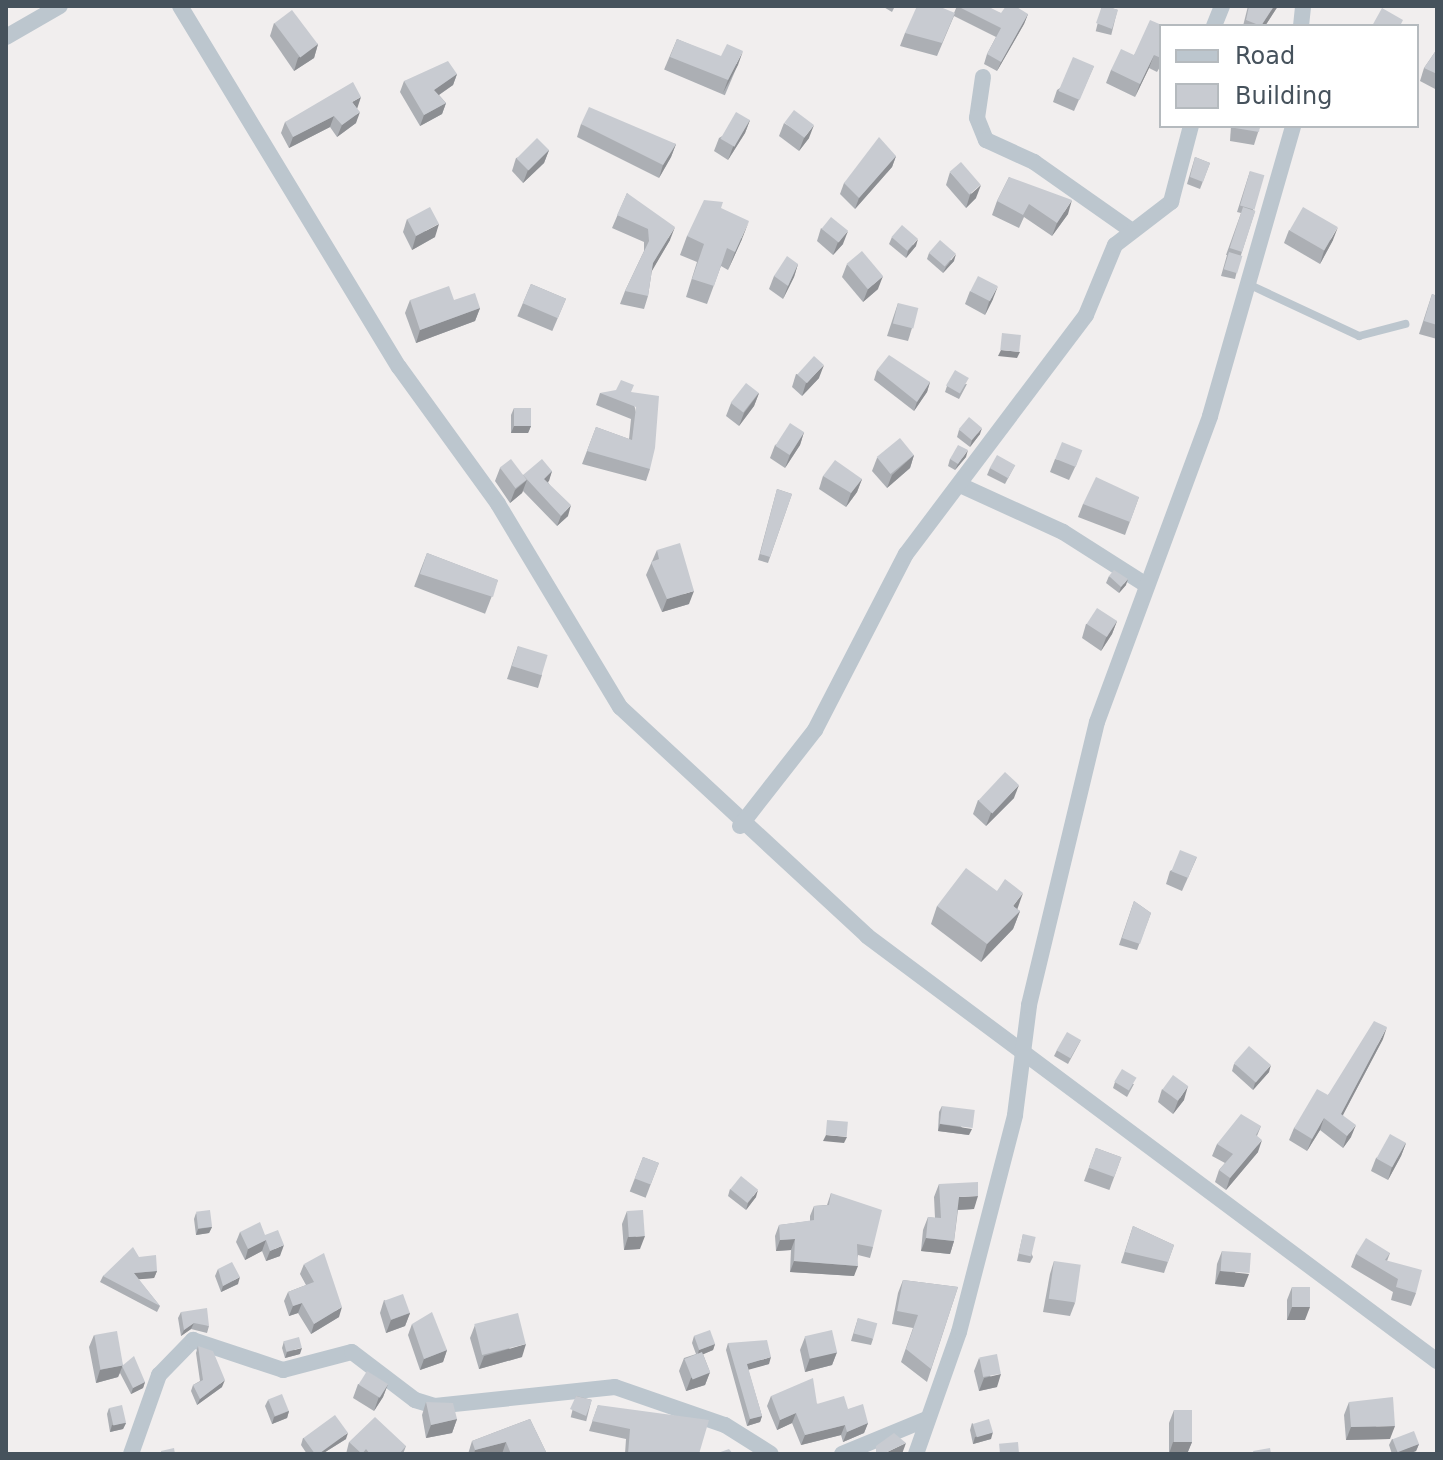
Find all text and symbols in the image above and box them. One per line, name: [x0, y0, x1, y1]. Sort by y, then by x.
legend: [1159, 24, 1419, 128]
text: Road: [1235, 42, 1295, 70]
text: Building: [1235, 82, 1332, 110]

